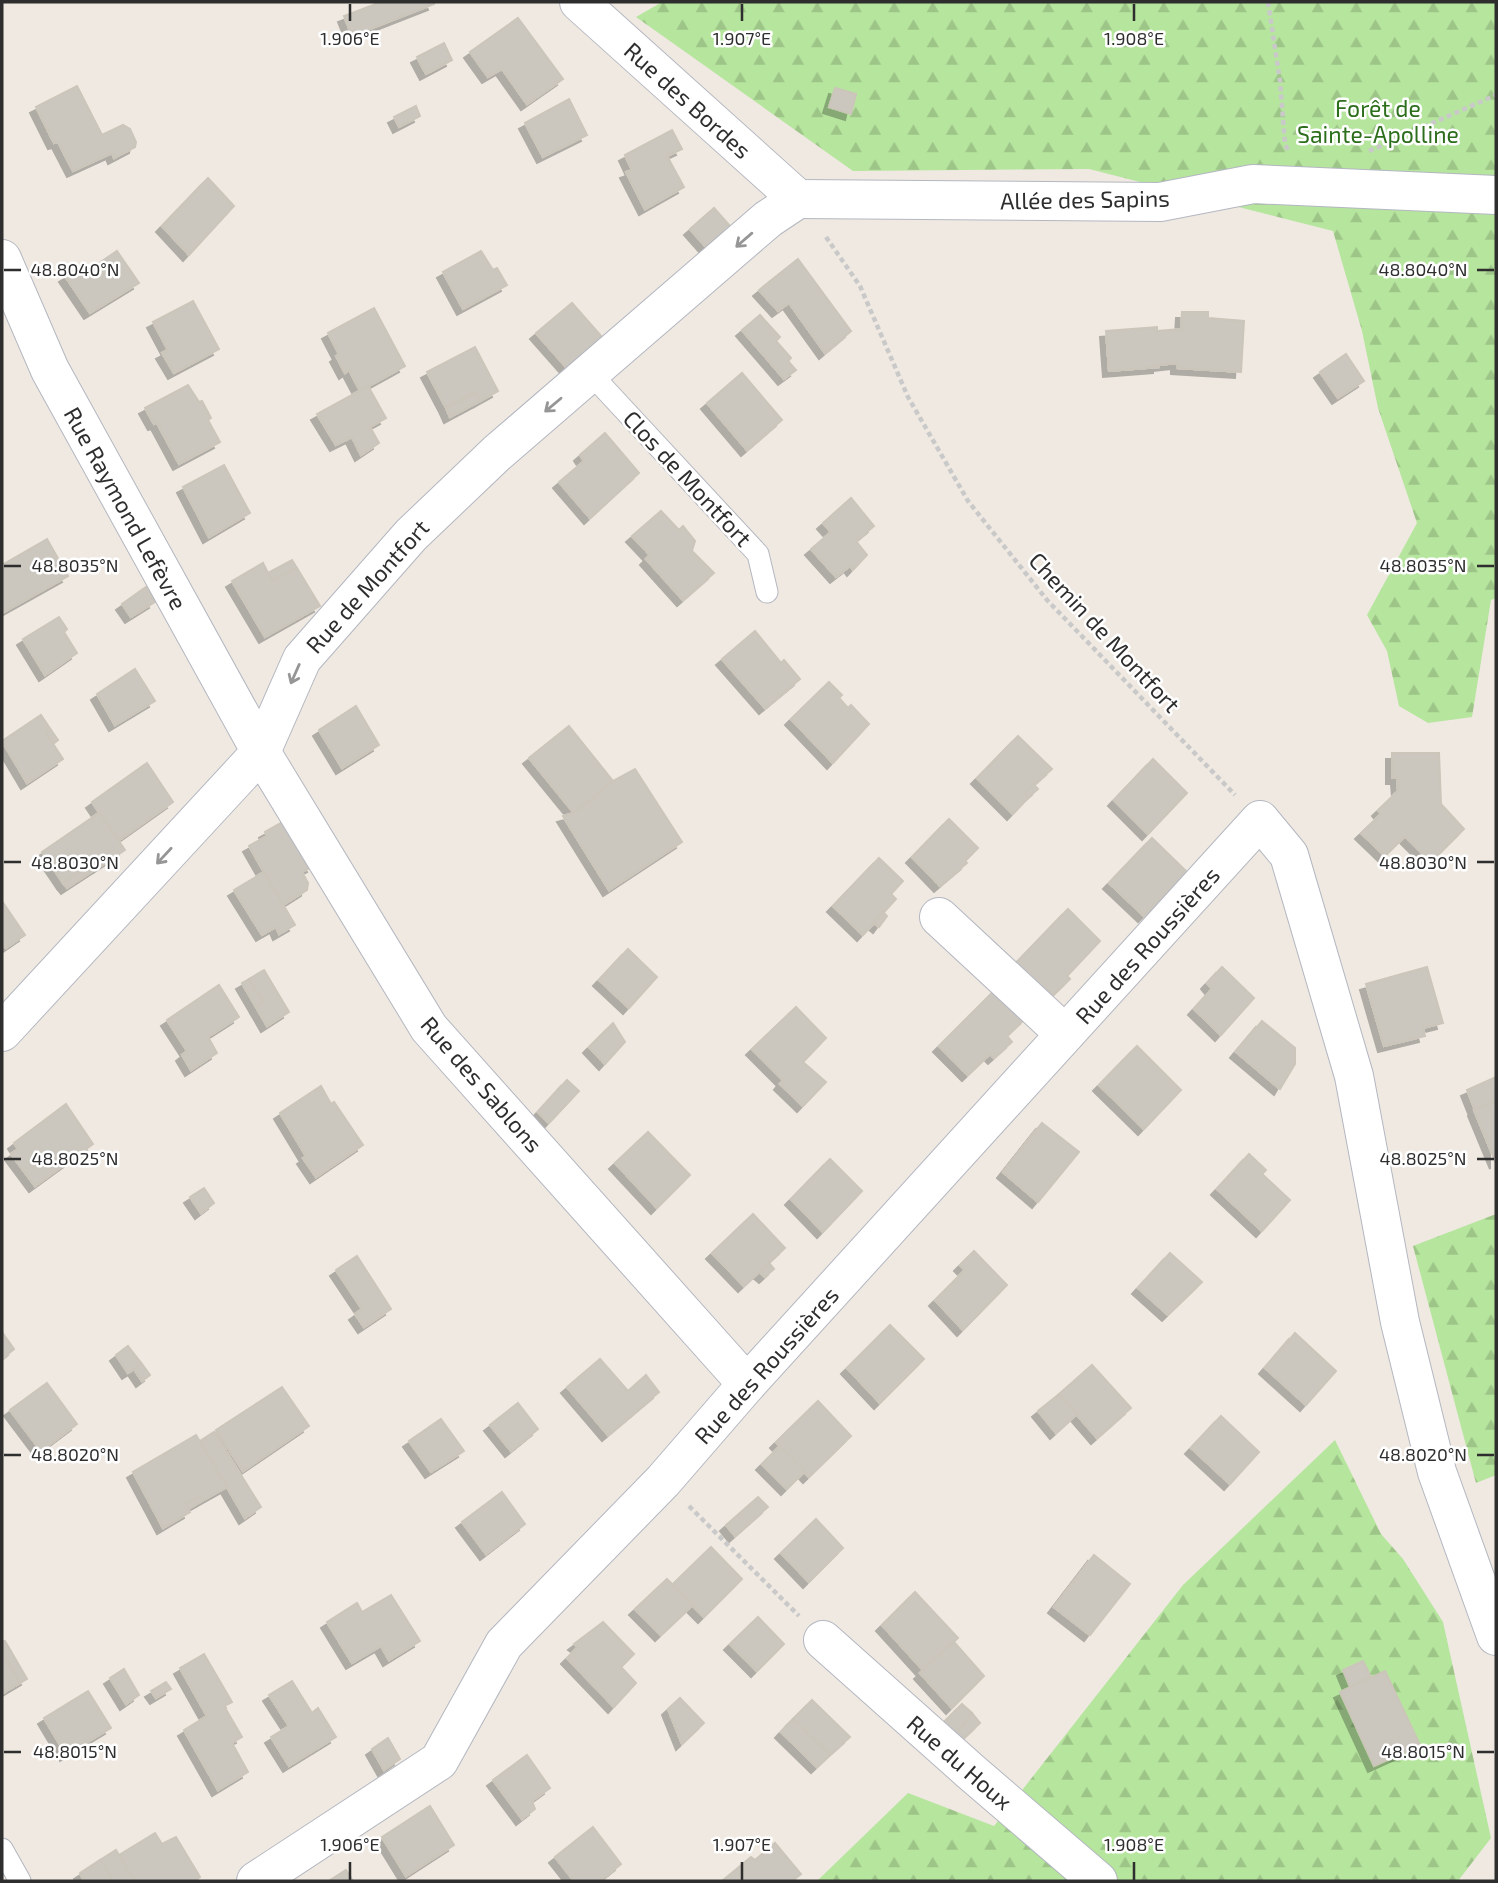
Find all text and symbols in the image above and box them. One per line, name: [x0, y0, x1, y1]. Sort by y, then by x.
text: 1.906°E: [320, 27, 380, 49]
text: 1.907°E: [713, 27, 771, 49]
text: 1.908°E: [1104, 27, 1164, 49]
street label: Rue des Bordes: [619, 36, 757, 164]
park label: Forêt de Sainte-Apolline: [1297, 94, 1459, 148]
street label: Allée des Sapins: [1000, 184, 1170, 214]
one-way arrow: [735, 232, 753, 248]
text: 48.8040°N: [30, 258, 120, 280]
text: 48.8040°N: [1378, 258, 1468, 280]
one-way arrow: [545, 397, 563, 413]
street label: Rue Raymond Lefèvre: [59, 402, 193, 614]
street label: Clos de Montfort: [618, 404, 758, 552]
street label: Rue de Montfort: [300, 513, 435, 659]
street label: Chemin de Montfort: [1024, 546, 1187, 718]
text: 48.8035°N: [32, 554, 118, 576]
text: 48.8035°N: [1380, 554, 1466, 576]
one-way arrow: [288, 663, 301, 684]
one-way arrow: [156, 847, 173, 864]
text: 48.8030°N: [31, 851, 119, 873]
text: 48.8030°N: [1379, 851, 1467, 873]
street label: Rue des Roussières: [1069, 861, 1225, 1029]
street label: Rue des Sablons: [415, 1010, 549, 1158]
text: 48.8025°N: [32, 1147, 118, 1169]
text: 48.8025°N: [1380, 1147, 1466, 1169]
street label: Rue des Roussières: [688, 1281, 844, 1449]
text: 48.8020°N: [31, 1443, 119, 1465]
text: 48.8020°N: [1379, 1443, 1467, 1465]
street label: Rue du Houx: [902, 1709, 1018, 1815]
text: 48.8015°N: [33, 1740, 117, 1762]
text: 48.8015°N: [1381, 1740, 1465, 1762]
text: 1.906°E: [320, 1833, 380, 1855]
text: 1.907°E: [713, 1833, 771, 1855]
text: 1.908°E: [1104, 1833, 1164, 1855]

